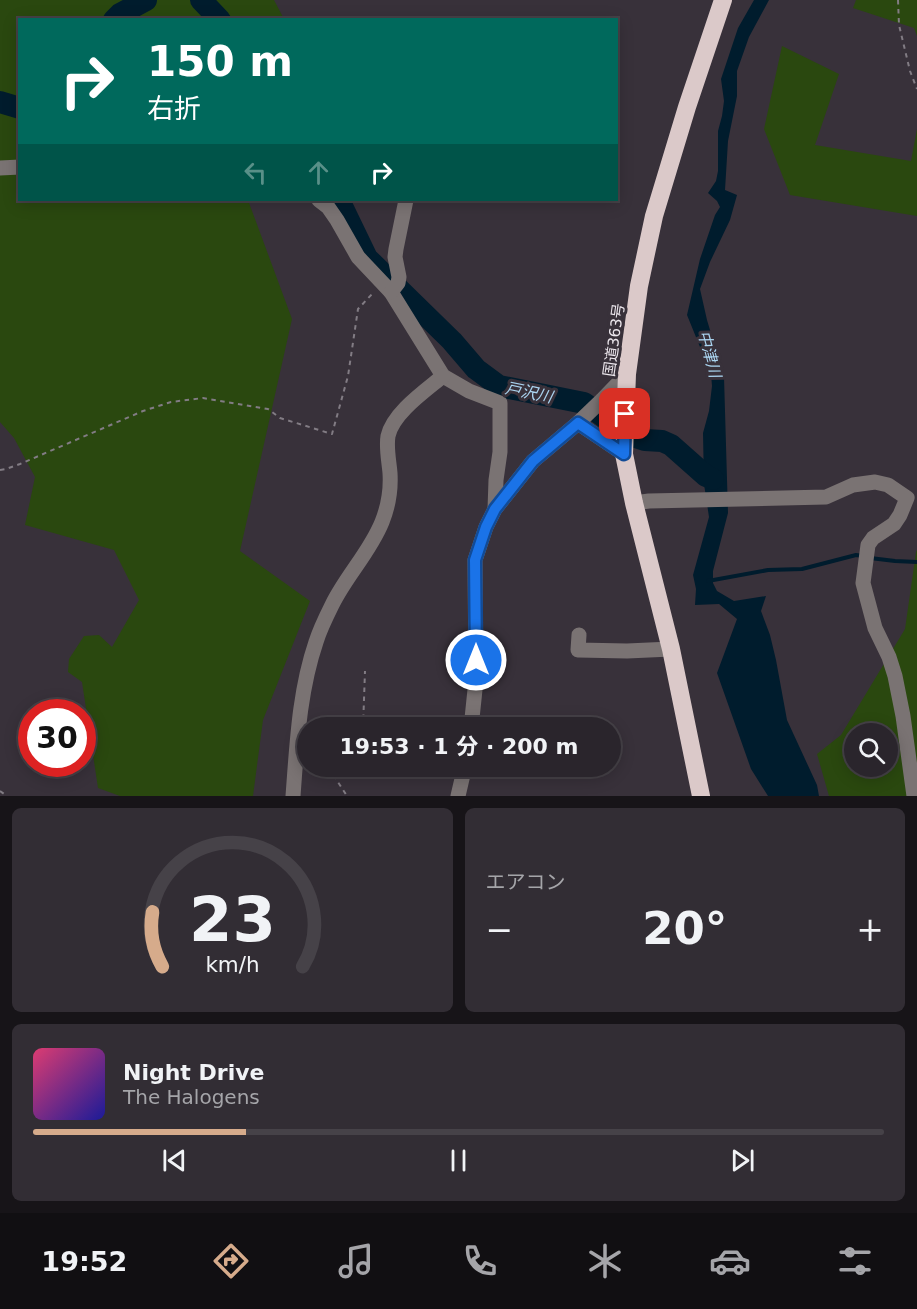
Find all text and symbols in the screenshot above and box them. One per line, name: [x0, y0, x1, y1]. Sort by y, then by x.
text: 150 m: [147, 37, 293, 86]
icon: right: [48, 42, 126, 120]
text: 右折: [147, 93, 201, 124]
icon: left: [239, 156, 272, 189]
icon: ahead: [302, 156, 335, 189]
icon: right: [365, 156, 398, 189]
street label: 国道363号: [600, 302, 628, 378]
water label: 中津川: [694, 328, 725, 382]
water label: 戸沢川: [503, 378, 556, 407]
pin: [599, 388, 650, 439]
icon: arrive: [608, 397, 641, 430]
position arrow: [444, 628, 508, 692]
speed limit sign: 30: [18, 699, 96, 777]
map controls: [844, 723, 898, 777]
button: search: [844, 723, 898, 777]
text: 19:53 · 1 分 · 200 m: [340, 734, 578, 759]
text: エアコン: [486, 870, 566, 894]
text: 23: [189, 883, 276, 956]
text: 20°: [642, 902, 727, 955]
text: −: [486, 910, 513, 949]
text: +: [856, 910, 884, 949]
text: km/h: [205, 952, 259, 977]
text: Night Drive: [123, 1060, 264, 1085]
text: The Halogens: [123, 1085, 260, 1109]
icon: previous: [158, 1144, 191, 1177]
icon: pause: [442, 1144, 475, 1177]
icon: next: [726, 1144, 759, 1177]
icon: directions: [210, 1240, 252, 1282]
icon: music: [335, 1240, 377, 1282]
icon: phone: [459, 1240, 501, 1282]
icon: climate: [584, 1240, 626, 1282]
icon: car: [709, 1240, 751, 1282]
icon: filters: [834, 1240, 876, 1282]
text: 19:52: [41, 1246, 127, 1277]

